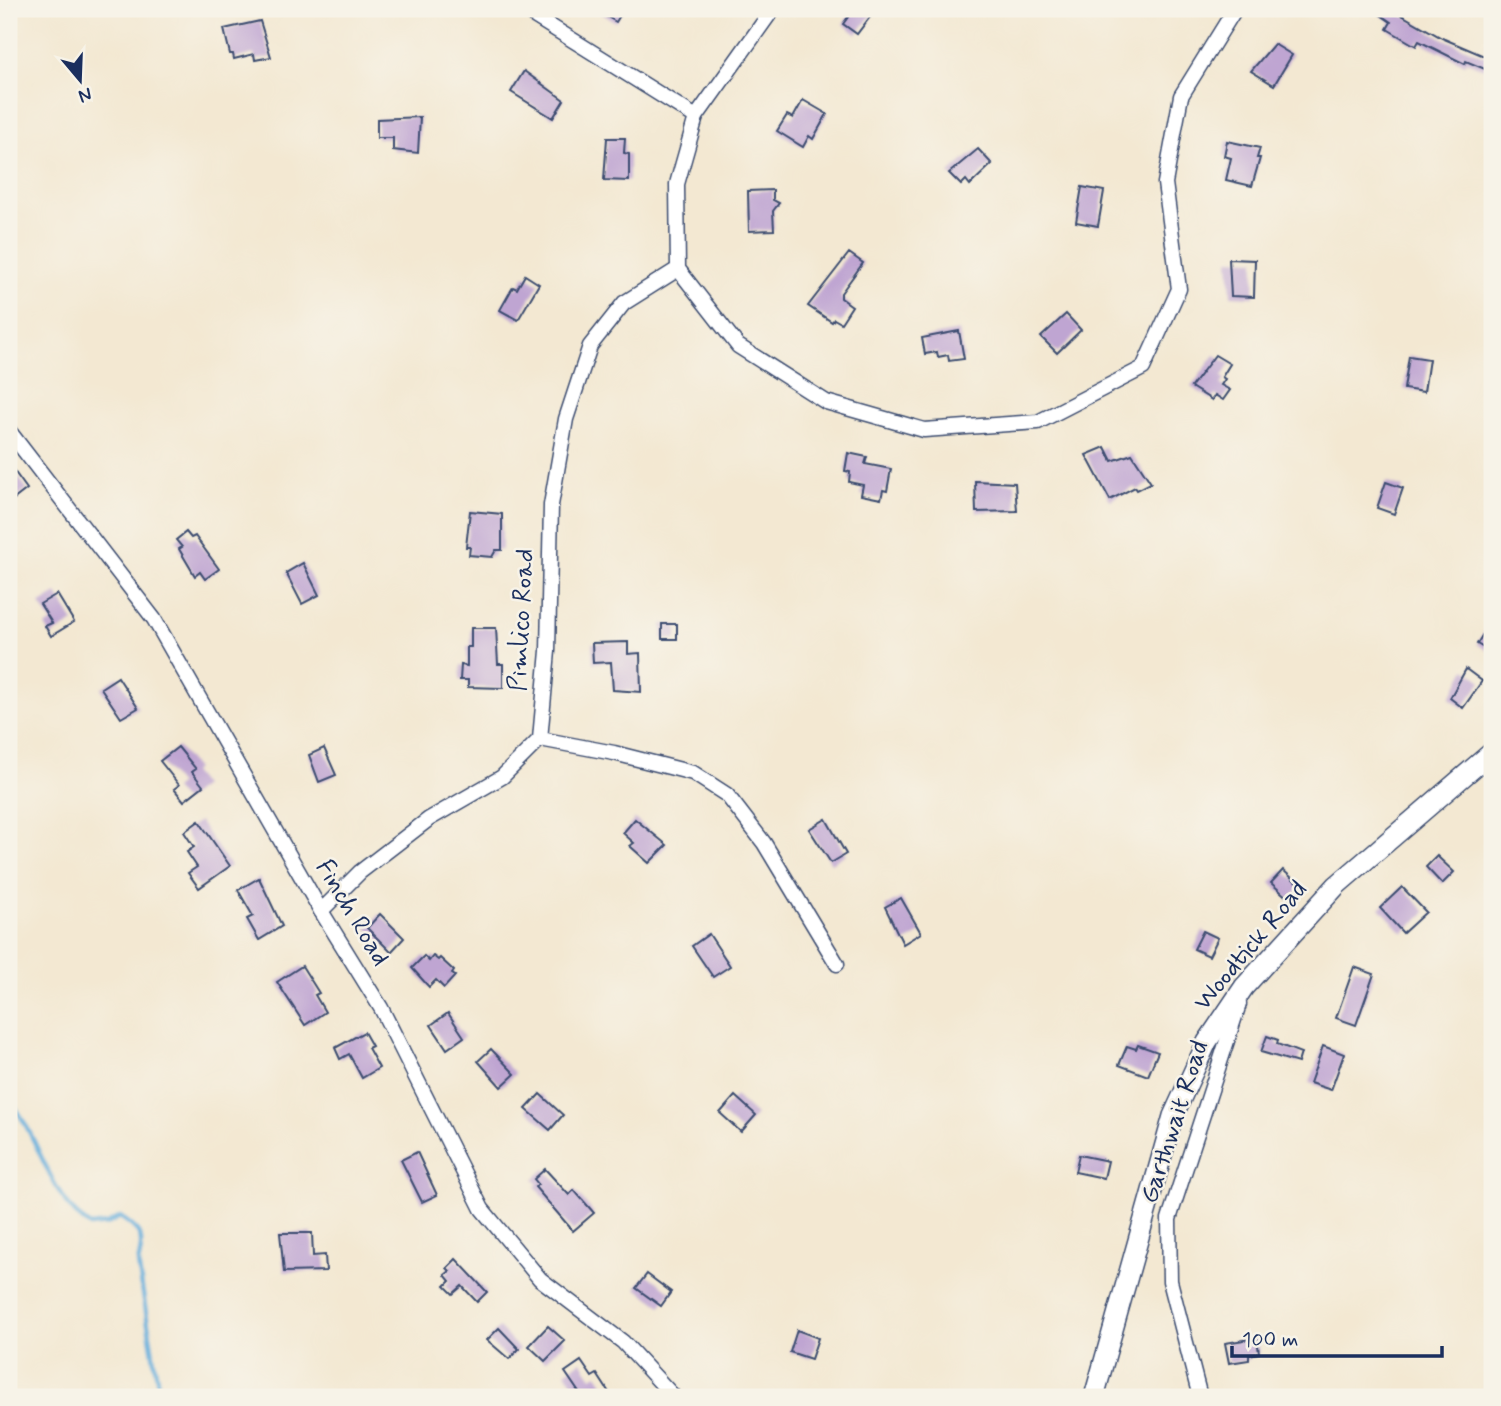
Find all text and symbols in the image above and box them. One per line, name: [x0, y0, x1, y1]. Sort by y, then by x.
north arrow: [46, 46, 116, 116]
text: N: [75, 81, 95, 109]
street label: Pimlico Road: [501, 548, 543, 692]
street label: Finch Road: [307, 853, 397, 973]
street label: Woodtick Road: [1186, 874, 1316, 1018]
street label: Garthwait Road: [1133, 1036, 1217, 1208]
scale bar: [1232, 1315, 1442, 1359]
text: 100 m: [1242, 1326, 1298, 1354]

